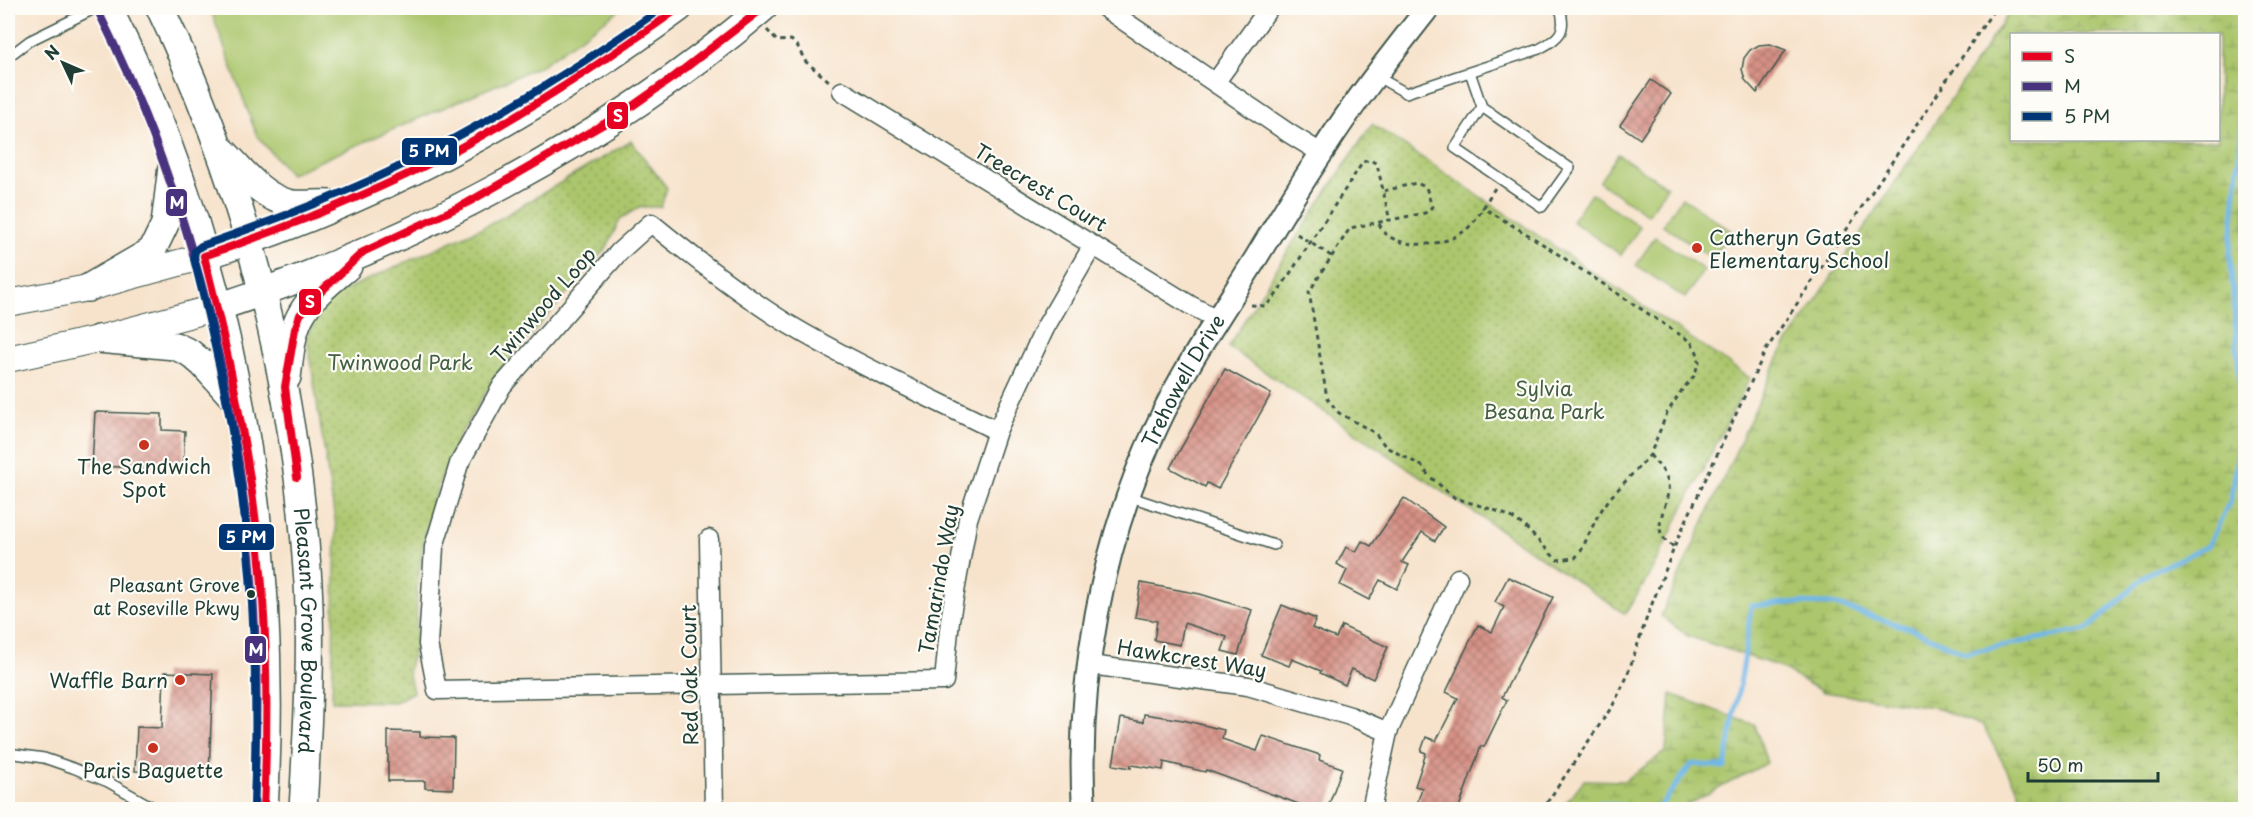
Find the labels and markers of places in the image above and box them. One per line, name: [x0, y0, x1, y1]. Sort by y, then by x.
place label: Catheryn Gates Elementary School: [1709, 222, 1889, 275]
marker: Catheryn Gates Elementary School: [1690, 241, 1704, 255]
marker: The Sandwich Spot: [137, 438, 151, 452]
place label: The Sandwich Spot: [77, 451, 211, 504]
place label: Pleasant Grove at Roseville Pkwy: [93, 571, 240, 621]
marker: Pleasant Grove at Roseville Pkwy: [245, 588, 257, 600]
place label: Waffle Barn: [49, 665, 168, 695]
marker: Waffle Barn: [173, 673, 187, 687]
marker: Paris Baguette: [146, 741, 160, 755]
place label: Paris Baguette: [83, 755, 223, 785]

